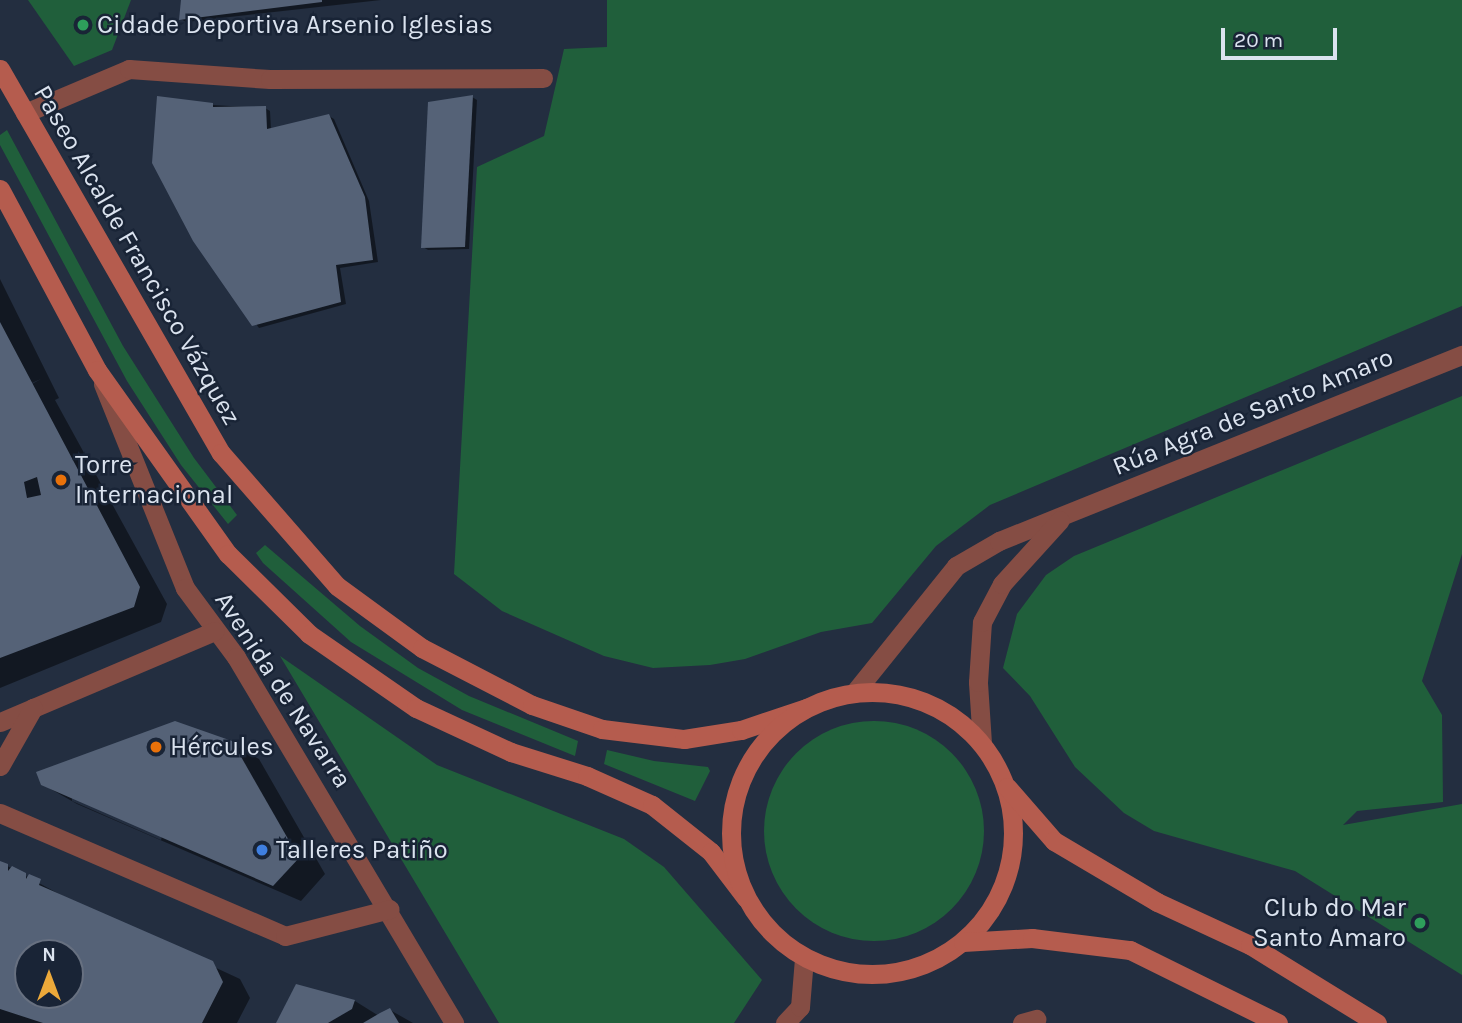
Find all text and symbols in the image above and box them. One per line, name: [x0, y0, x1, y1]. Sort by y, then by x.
place label: Cidade Deportiva Arsenio Iglesias: [97, 9, 493, 41]
scale bar: [1224, 14, 1340, 58]
marker: Cidade Deportiva Arsenio Iglesias: [75, 17, 91, 33]
text: 20 m: [1234, 28, 1283, 52]
street label: Paseo Alcalde Francisco Vázquez: [27, 80, 247, 430]
street label: Rúa Agra de Santo Amaro: [1108, 341, 1398, 483]
place label: Torre Internacional: [75, 449, 233, 510]
marker: Torre Internacional: [53, 472, 69, 488]
street label: Avenida de Navarra: [208, 586, 358, 794]
place label: Hércules: [170, 731, 274, 763]
marker: Hércules: [148, 739, 164, 755]
place label: Talleres Patiño: [276, 834, 448, 866]
marker: Talleres Patiño: [254, 842, 270, 858]
place label: Club do Mar Santo Amaro: [1253, 892, 1406, 954]
marker: Club do Mar Santo Amaro: [1412, 915, 1428, 931]
north arrow: [14, 939, 84, 1009]
text: N: [42, 944, 56, 966]

